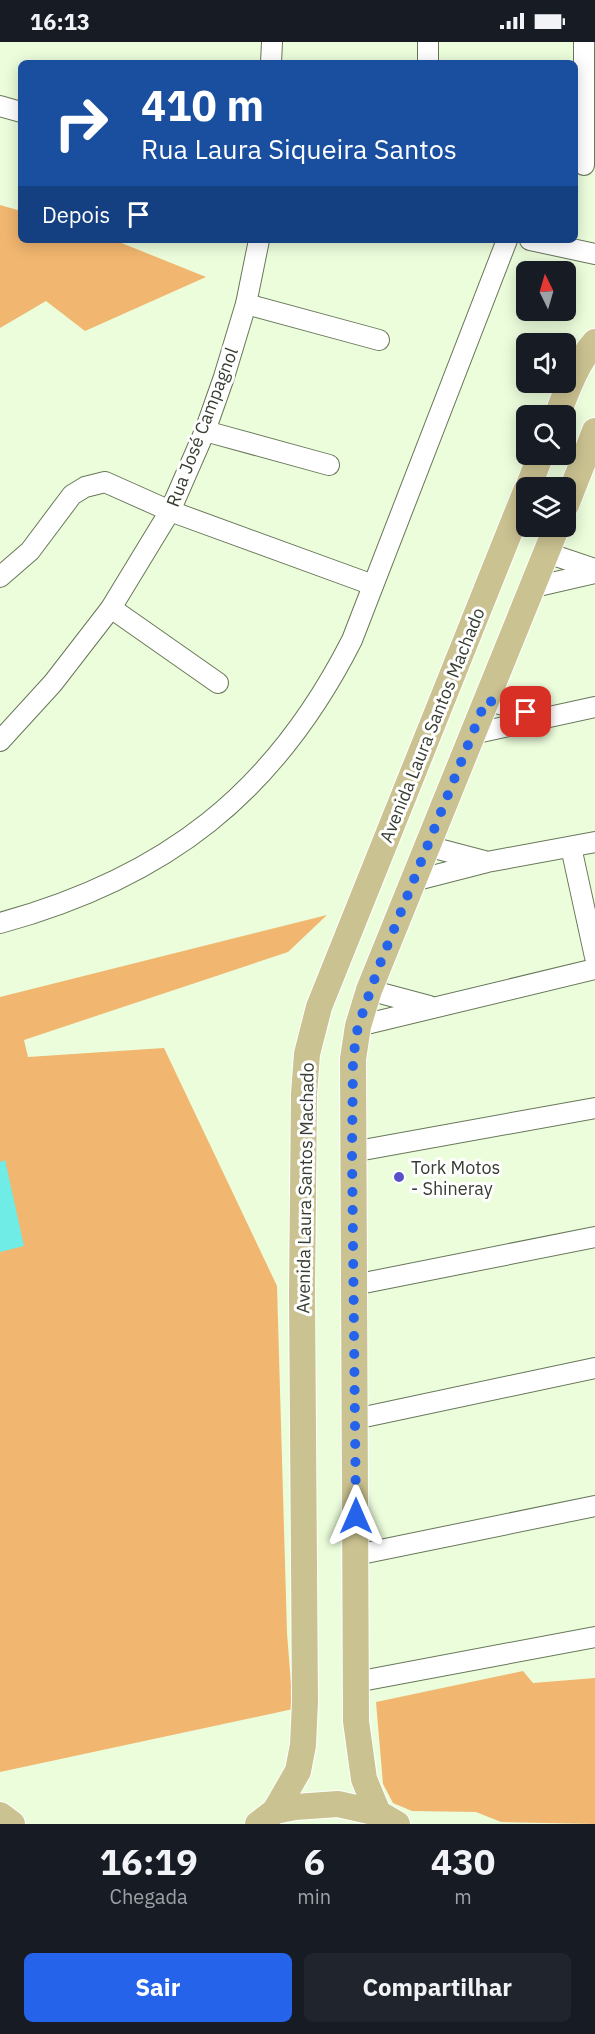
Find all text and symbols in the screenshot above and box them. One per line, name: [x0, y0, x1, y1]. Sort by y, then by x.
text: 16:13: [30, 7, 90, 36]
text: 410 m: [141, 78, 264, 133]
icon: right: [42, 84, 120, 162]
text: Rua Laura Siqueira Santos: [141, 131, 457, 166]
icon: arrive: [122, 198, 155, 231]
text: Depois: [42, 200, 110, 229]
north arrow: [516, 261, 576, 321]
map controls: [516, 261, 576, 537]
button: sound: [516, 333, 576, 393]
street label: Rua José Campagnol: [161, 344, 243, 510]
button: search: [516, 405, 576, 465]
button: layers: [516, 477, 576, 537]
street label: Avenida Laura Santos Machado: [374, 604, 490, 846]
pin: [500, 686, 551, 737]
icon: arrive: [509, 695, 542, 728]
street label: Avenida Laura Santos Machado: [291, 1062, 319, 1314]
place label: Tork Motos - Shineray: [411, 1156, 500, 1200]
marker: Tork Motos - Shineray: [392, 1170, 406, 1184]
position arrow: [324, 1484, 388, 1548]
text: 16:19: [100, 1838, 198, 1885]
text: 6: [303, 1838, 325, 1885]
text: 430: [431, 1838, 495, 1885]
text: Chegada: [110, 1883, 188, 1910]
text: min: [297, 1883, 331, 1910]
text: m: [454, 1883, 472, 1910]
button: Sair: [24, 1953, 292, 2022]
button: Compartilhar: [304, 1953, 571, 2022]

